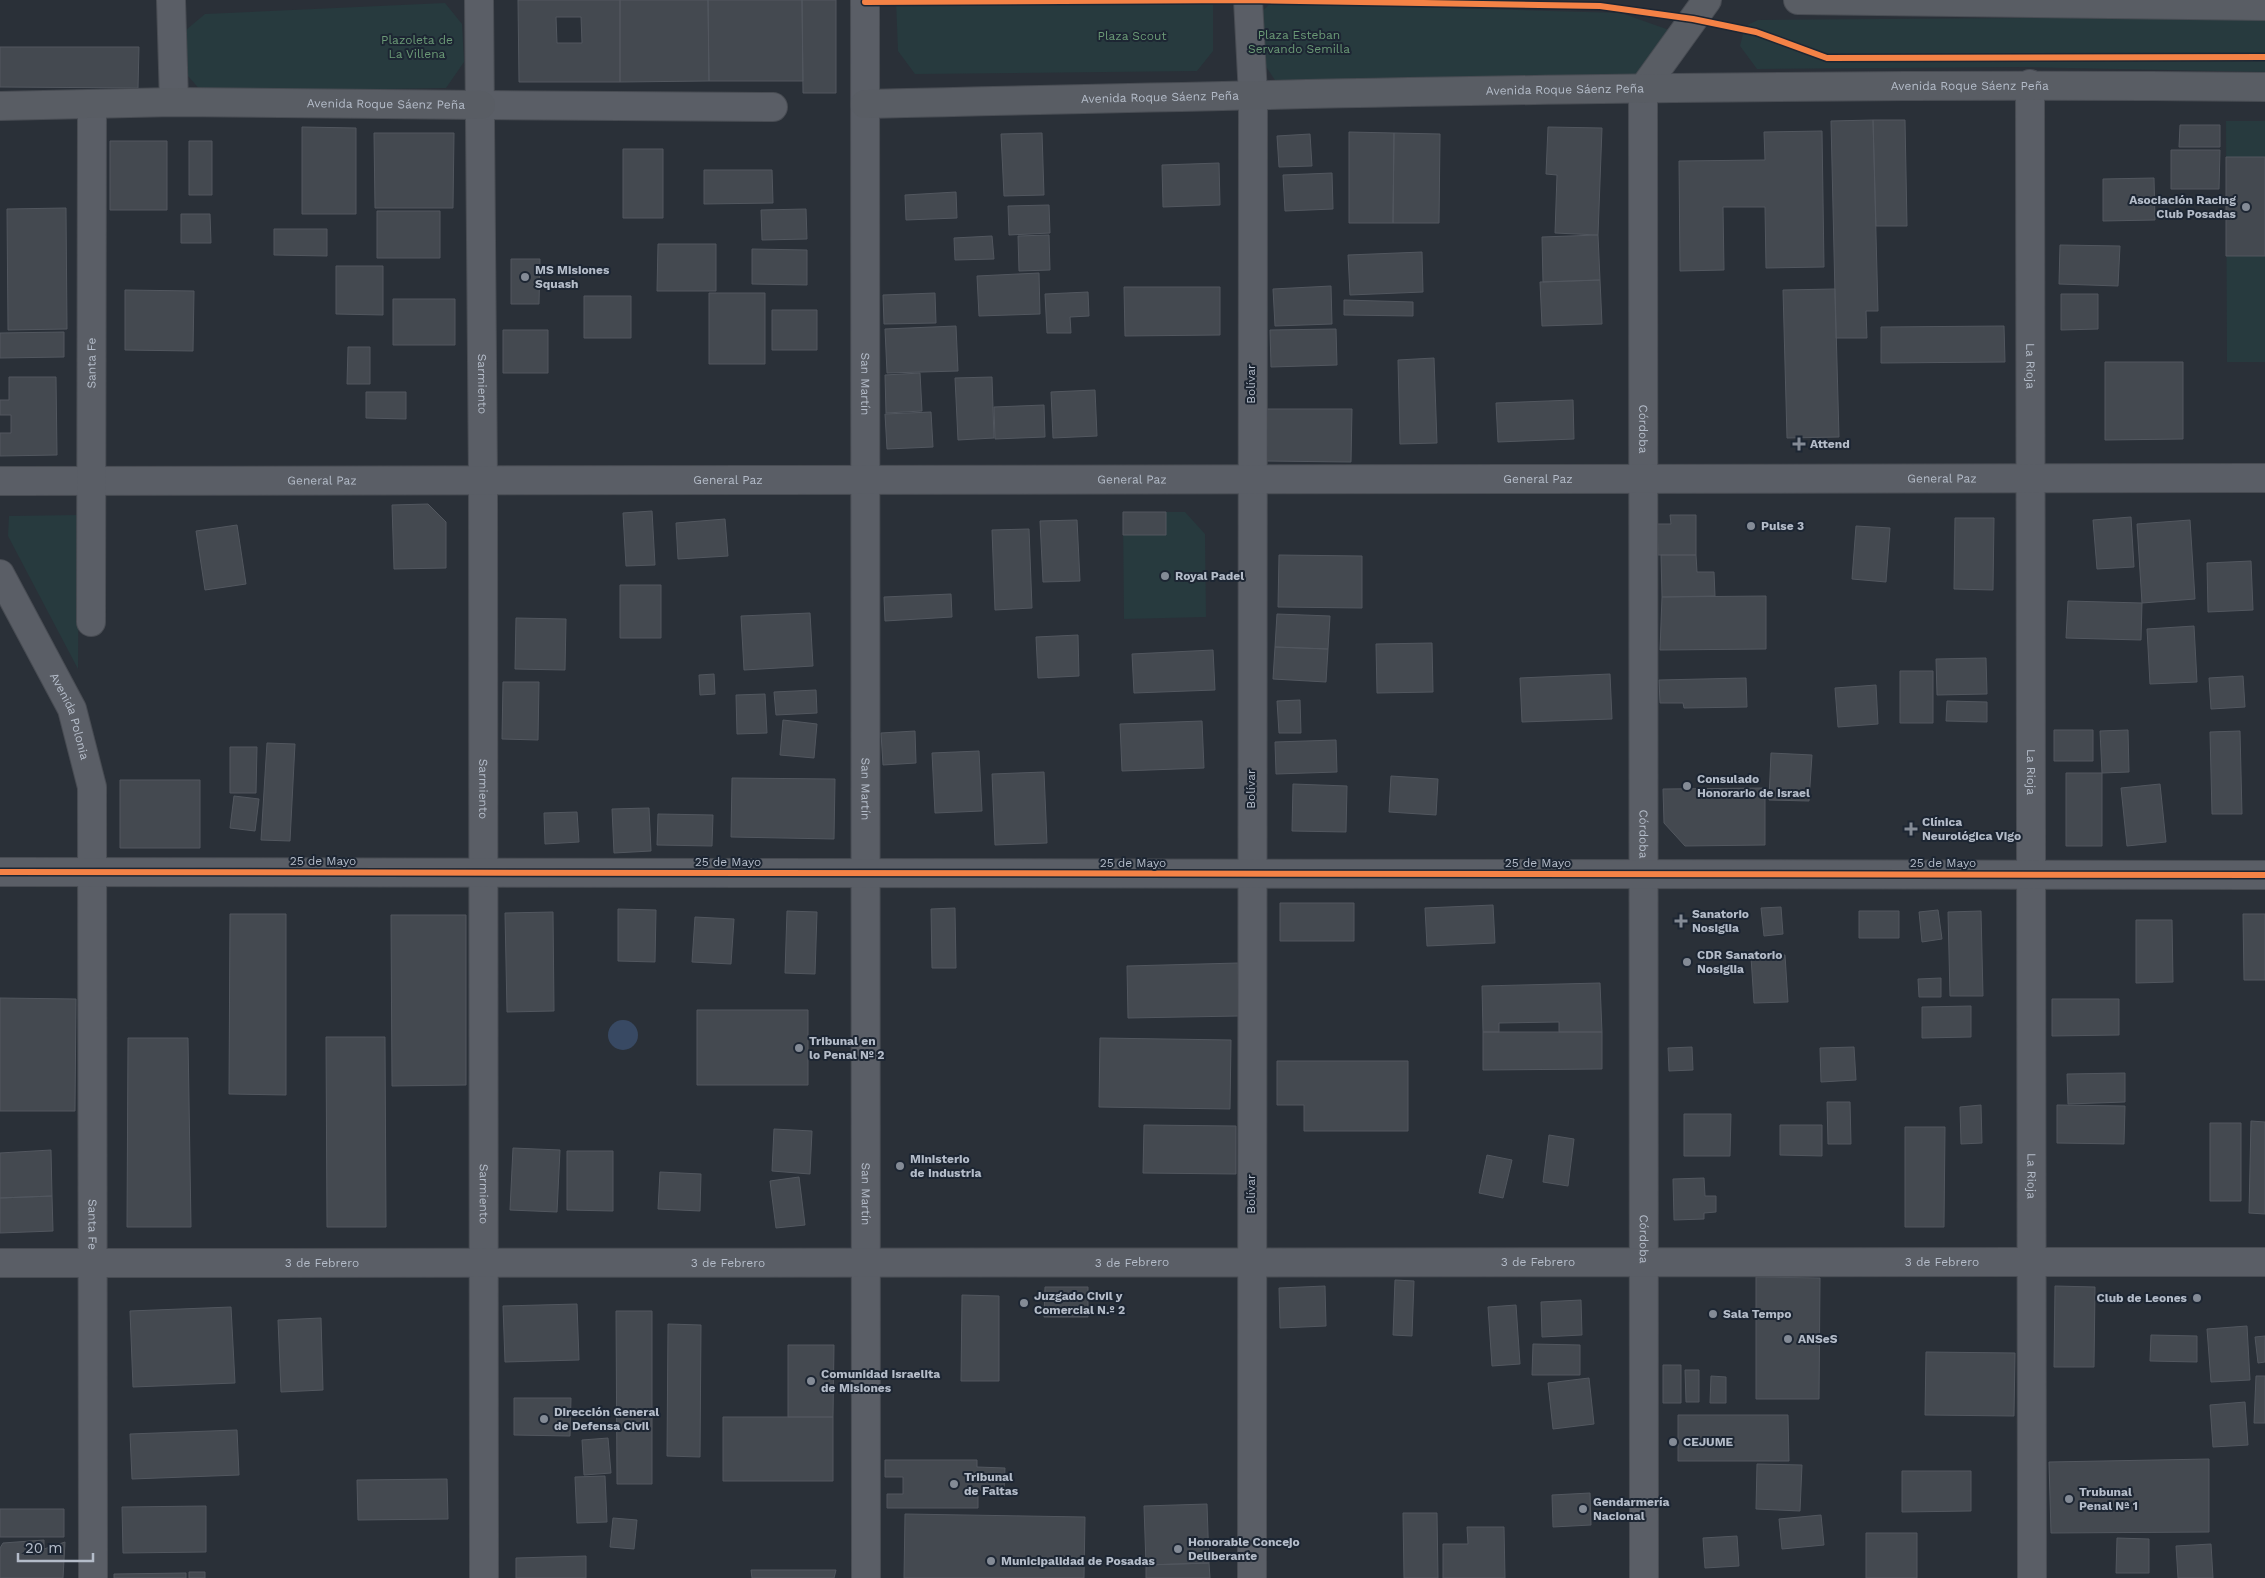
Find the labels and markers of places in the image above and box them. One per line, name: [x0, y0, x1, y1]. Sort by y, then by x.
place label: Asociación Racing Club Posadas: [2129, 193, 2237, 221]
marker: Asociación Racing Club Posadas: [2240, 201, 2252, 213]
place label: MS Misiones Squash: [535, 263, 610, 291]
marker: MS Misiones Squash: [519, 271, 531, 283]
marker: Attend: [1792, 437, 1806, 451]
place label: Attend: [1810, 437, 1850, 451]
place label: Pulse 3: [1761, 519, 1804, 533]
marker: Pulse 3: [1745, 520, 1757, 532]
place label: Royal Padel: [1175, 569, 1244, 583]
marker: Royal Padel: [1159, 570, 1171, 582]
place label: Consulado Honorario de Israel: [1697, 772, 1810, 800]
marker: Consulado Honorario de Israel: [1681, 780, 1693, 792]
place label: Clínica Neurológica Vigo: [1922, 815, 2021, 843]
marker: Clínica Neurológica Vigo: [1904, 822, 1918, 836]
place label: Sanatorio Nosiglia: [1692, 907, 1749, 935]
marker: Sanatorio Nosiglia: [1674, 914, 1688, 928]
place label: CDR Sanatorio Nosiglia: [1697, 948, 1783, 976]
marker: CDR Sanatorio Nosiglia: [1681, 956, 1693, 968]
place label: Tribunal en lo Penal Nº 2: [809, 1034, 884, 1062]
marker: Tribunal en lo Penal Nº 2: [793, 1042, 805, 1054]
place label: Ministerio de Industria: [910, 1152, 981, 1180]
marker: Ministerio de Industria: [894, 1160, 906, 1172]
place label: Juzgado Civil y Comercial N.º 2: [1034, 1289, 1125, 1317]
place label: Club de Leones: [2097, 1291, 2188, 1305]
marker: Club de Leones: [2191, 1292, 2203, 1304]
marker: Juzgado Civil y Comercial N.º 2: [1018, 1297, 1030, 1309]
place label: Sala Tempo: [1723, 1307, 1791, 1321]
marker: Sala Tempo: [1707, 1308, 1719, 1320]
place label: ANSeS: [1798, 1332, 1838, 1346]
marker: ANSeS: [1782, 1333, 1794, 1345]
place label: Comunidad Israelita de Misiones: [821, 1367, 940, 1395]
marker: Comunidad Israelita de Misiones: [805, 1375, 817, 1387]
place label: Dirección General de Defensa Civil: [554, 1405, 659, 1433]
marker: Dirección General de Defensa Civil: [538, 1413, 550, 1425]
place label: CEJUME: [1683, 1435, 1734, 1449]
marker: CEJUME: [1667, 1436, 1679, 1448]
place label: Tribunal de Faltas: [964, 1470, 1019, 1498]
marker: Tribunal de Faltas: [948, 1478, 960, 1490]
place label: Trubunal Penal Nª 1: [2079, 1485, 2138, 1513]
marker: Trubunal Penal Nª 1: [2063, 1493, 2075, 1505]
place label: Gendarmería Nacional: [1593, 1495, 1670, 1523]
marker: Gendarmería Nacional: [1577, 1503, 1589, 1515]
place label: Honorable Concejo Deliberante: [1188, 1535, 1300, 1563]
marker: Honorable Concejo Deliberante: [1172, 1543, 1184, 1555]
place label: Municipalidad de Posadas: [1001, 1554, 1155, 1568]
marker: Municipalidad de Posadas: [985, 1555, 997, 1567]

